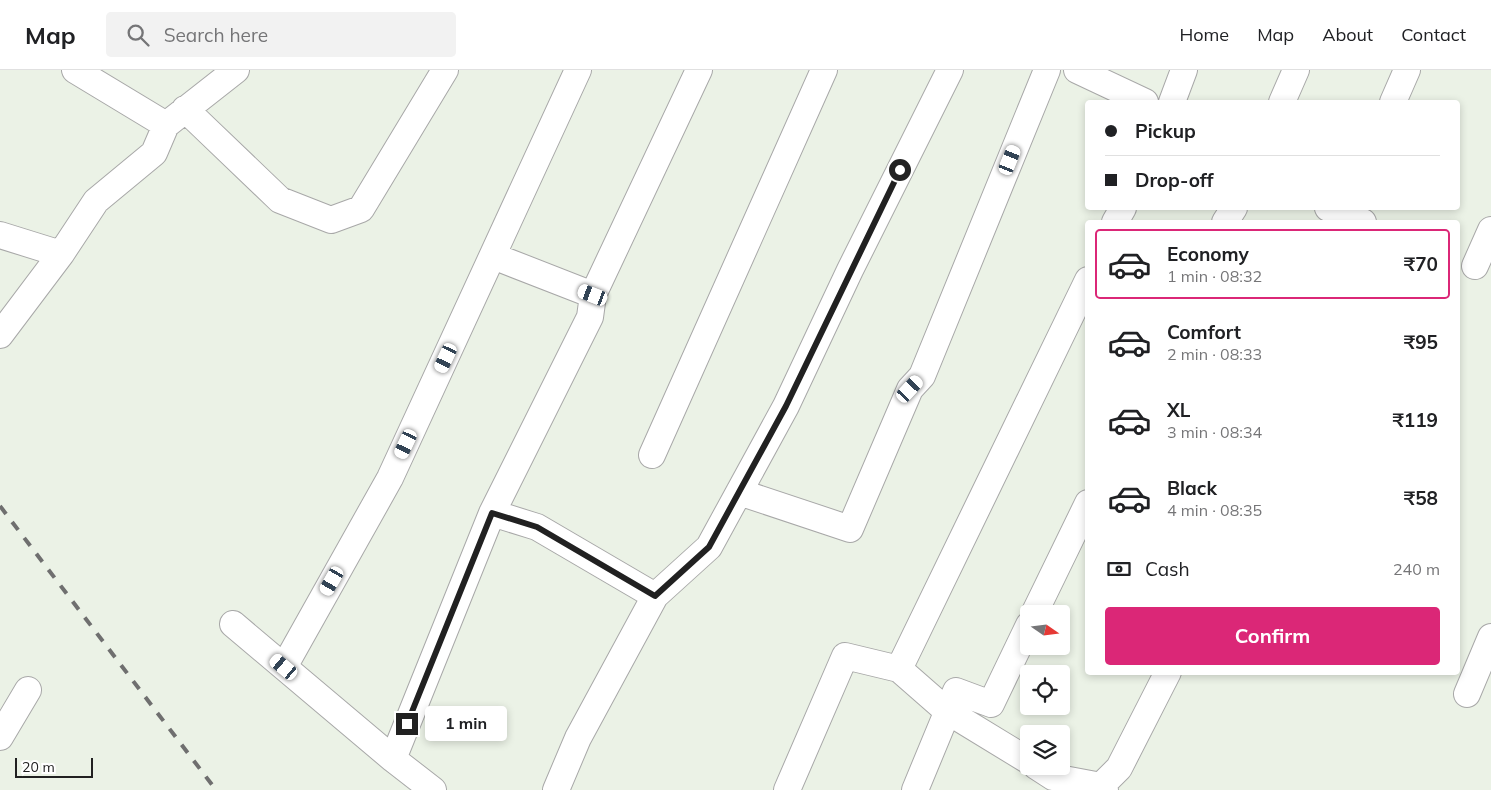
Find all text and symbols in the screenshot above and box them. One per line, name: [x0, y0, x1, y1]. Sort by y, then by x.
search box: [106, 12, 456, 57]
text: Map: [25, 20, 76, 50]
icon: search: [124, 21, 152, 49]
text: Search here: [164, 23, 268, 47]
text: Home: [1179, 23, 1229, 46]
text: Map: [1257, 23, 1294, 46]
text: About: [1322, 23, 1373, 46]
text: Contact: [1401, 23, 1466, 46]
text: Pickup: [1135, 119, 1196, 143]
car: [997, 143, 1022, 177]
route start: [889, 159, 911, 181]
text: Drop-off: [1135, 168, 1213, 192]
icon: car: [1107, 242, 1152, 287]
text: Economy: [1167, 242, 1249, 266]
text: ₹70: [1404, 252, 1438, 276]
text: 1 min · 08:32: [1167, 266, 1262, 286]
car: [576, 283, 609, 307]
icon: car: [1107, 320, 1152, 365]
text: Comfort: [1167, 320, 1241, 344]
text: ₹95: [1404, 330, 1438, 354]
car: [432, 341, 459, 375]
text: 2 min · 08:33: [1167, 344, 1262, 364]
car: [894, 373, 925, 405]
icon: car: [1107, 398, 1152, 443]
text: XL: [1167, 398, 1190, 422]
text: ₹119: [1392, 408, 1438, 432]
text: 3 min · 08:34: [1167, 422, 1262, 442]
car: [392, 427, 419, 461]
icon: car: [1107, 476, 1152, 521]
text: Black: [1167, 476, 1217, 500]
text: ₹58: [1404, 486, 1438, 510]
text: 4 min · 08:35: [1167, 500, 1262, 520]
icon: cash: [1105, 555, 1133, 583]
text: Cash: [1145, 557, 1190, 581]
text: 240 m: [1393, 559, 1440, 579]
car: [318, 564, 345, 598]
north arrow: [1020, 605, 1070, 655]
map controls: [1020, 605, 1070, 775]
button: Confirm: [1105, 607, 1440, 665]
car: [267, 652, 300, 682]
button: locate: [1020, 665, 1070, 715]
callout: 1 min: [424, 706, 507, 742]
route end: [396, 713, 418, 735]
text: 1 min: [445, 713, 487, 733]
button: layers: [1020, 725, 1070, 775]
scale bar: [15, 755, 92, 778]
text: 20 m: [22, 758, 55, 776]

